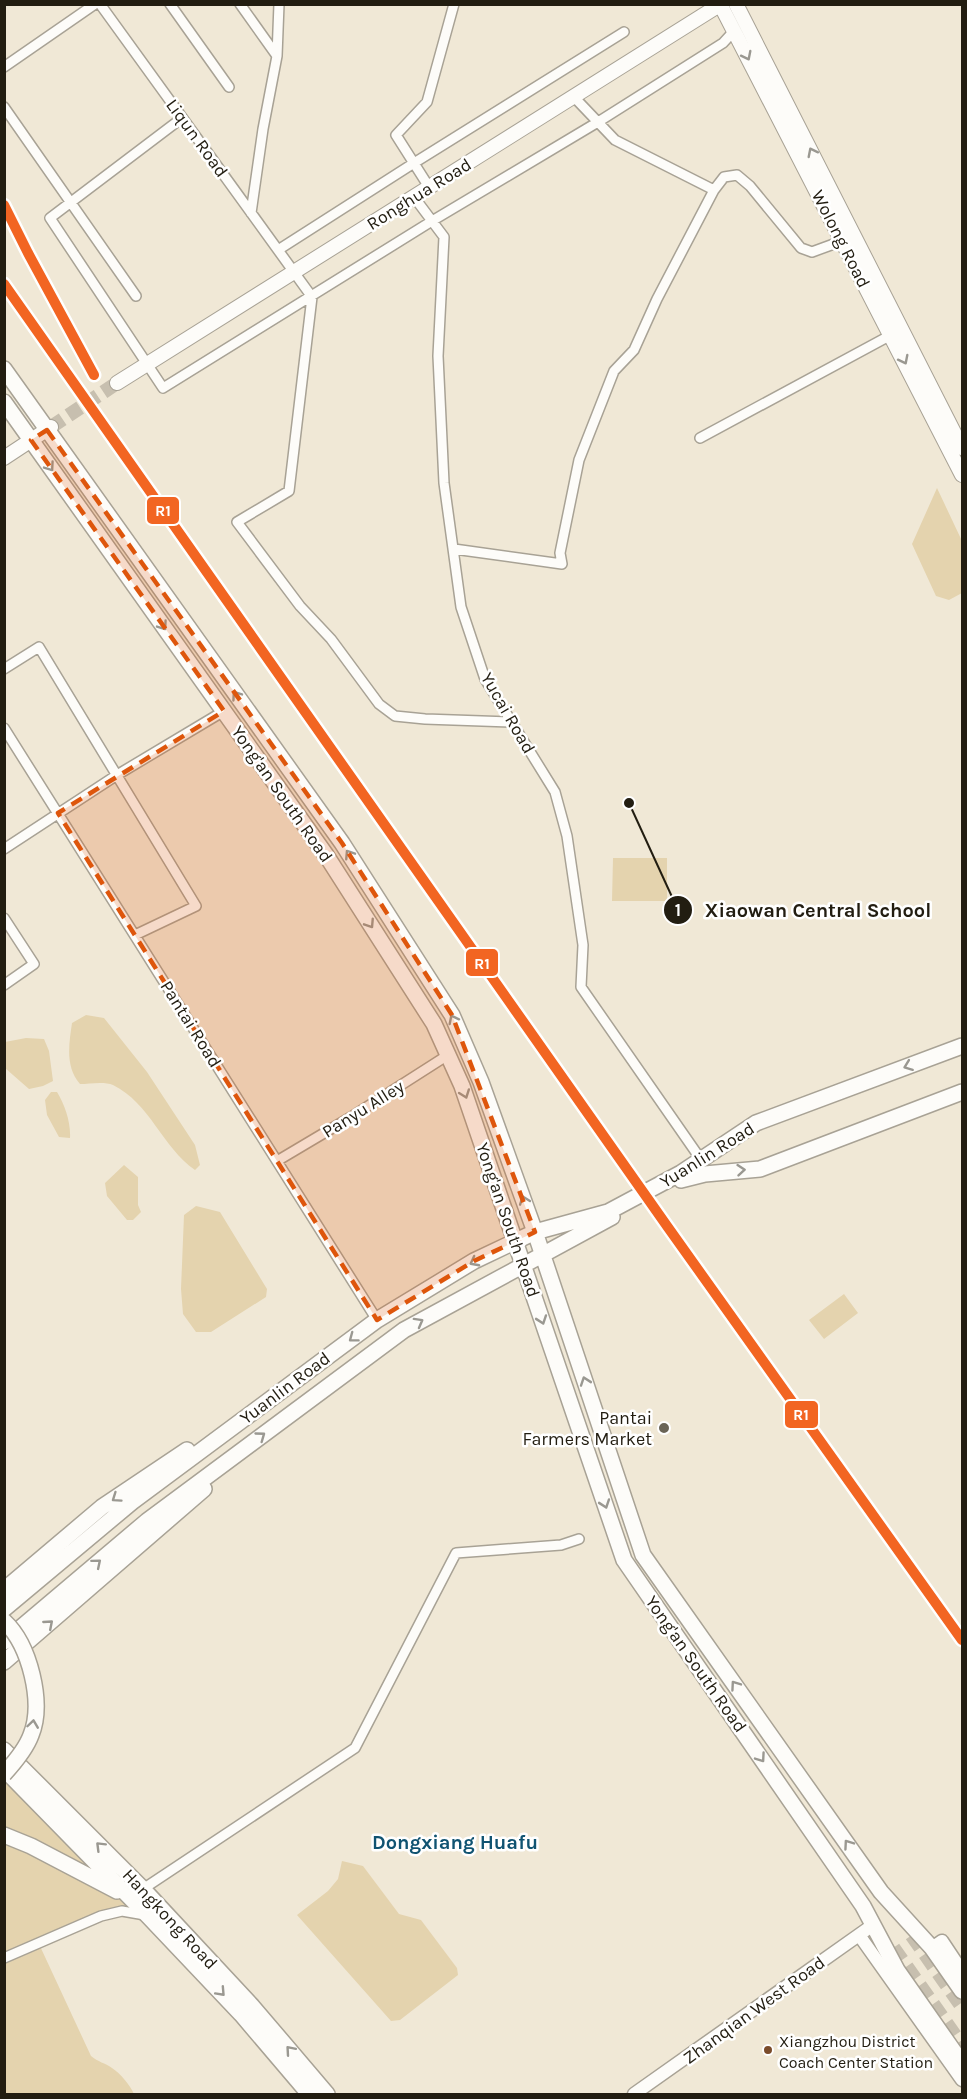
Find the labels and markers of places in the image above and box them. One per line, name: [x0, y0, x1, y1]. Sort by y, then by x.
callout: Xiaowan Central School: [663, 891, 944, 929]
place label: Pantai Farmers Market: [522, 1407, 652, 1450]
marker: Pantai Farmers Market: [657, 1421, 671, 1435]
place label: Xiangzhou District Coach Center Station: [779, 2032, 933, 2072]
marker: Xiangzhou District Coach Center Station: [762, 2044, 774, 2056]

